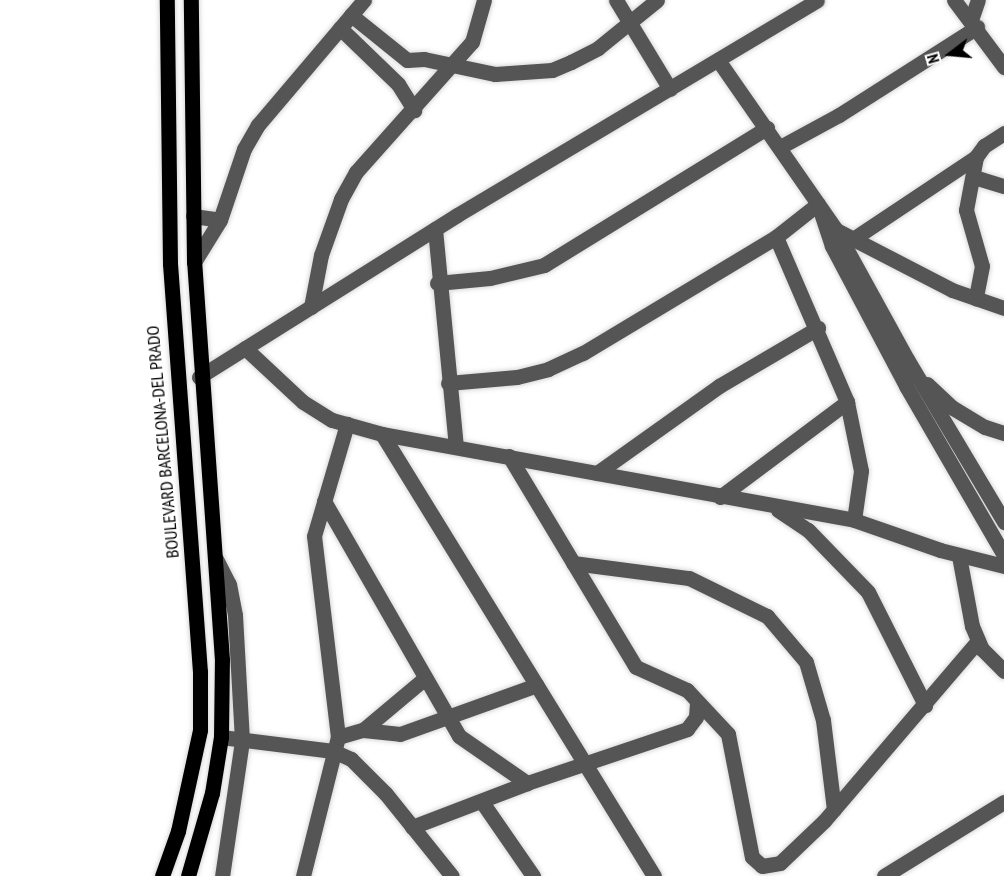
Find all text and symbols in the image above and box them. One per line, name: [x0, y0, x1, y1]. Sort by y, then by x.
north arrow: [920, 24, 980, 84]
text: N: [922, 52, 944, 66]
street label: BOULEVARD BARCELONA-DEL PRADO: [142, 325, 184, 559]

